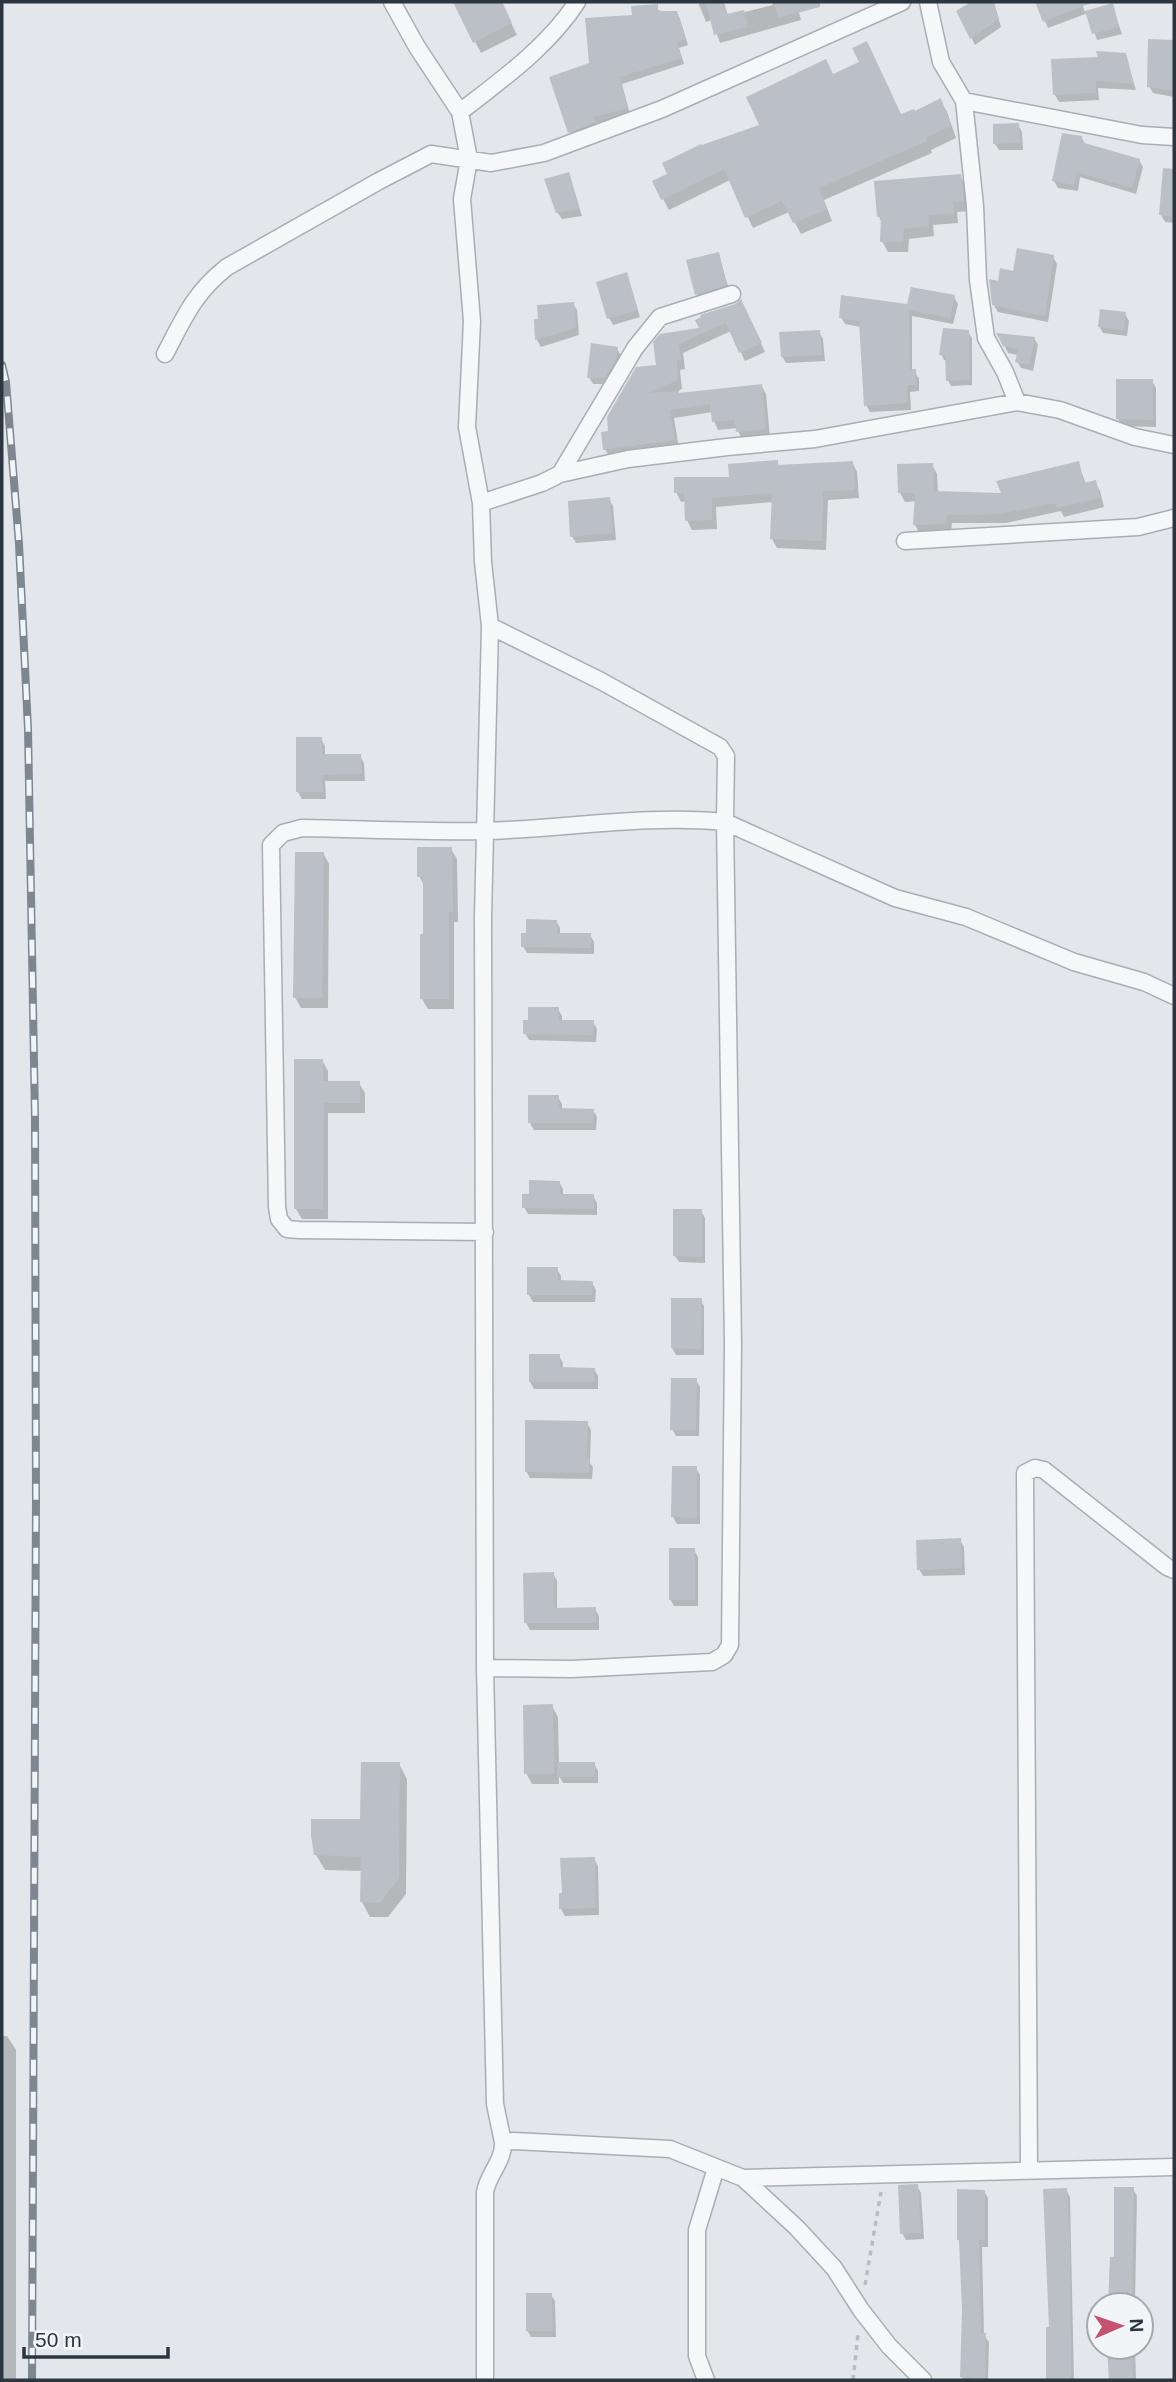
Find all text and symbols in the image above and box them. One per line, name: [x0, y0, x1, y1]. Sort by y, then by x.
north arrow: [1085, 2291, 1155, 2361]
scale bar: [24, 2316, 168, 2360]
text: N: [1126, 2318, 1147, 2333]
text: 50 m: [35, 2328, 82, 2351]

